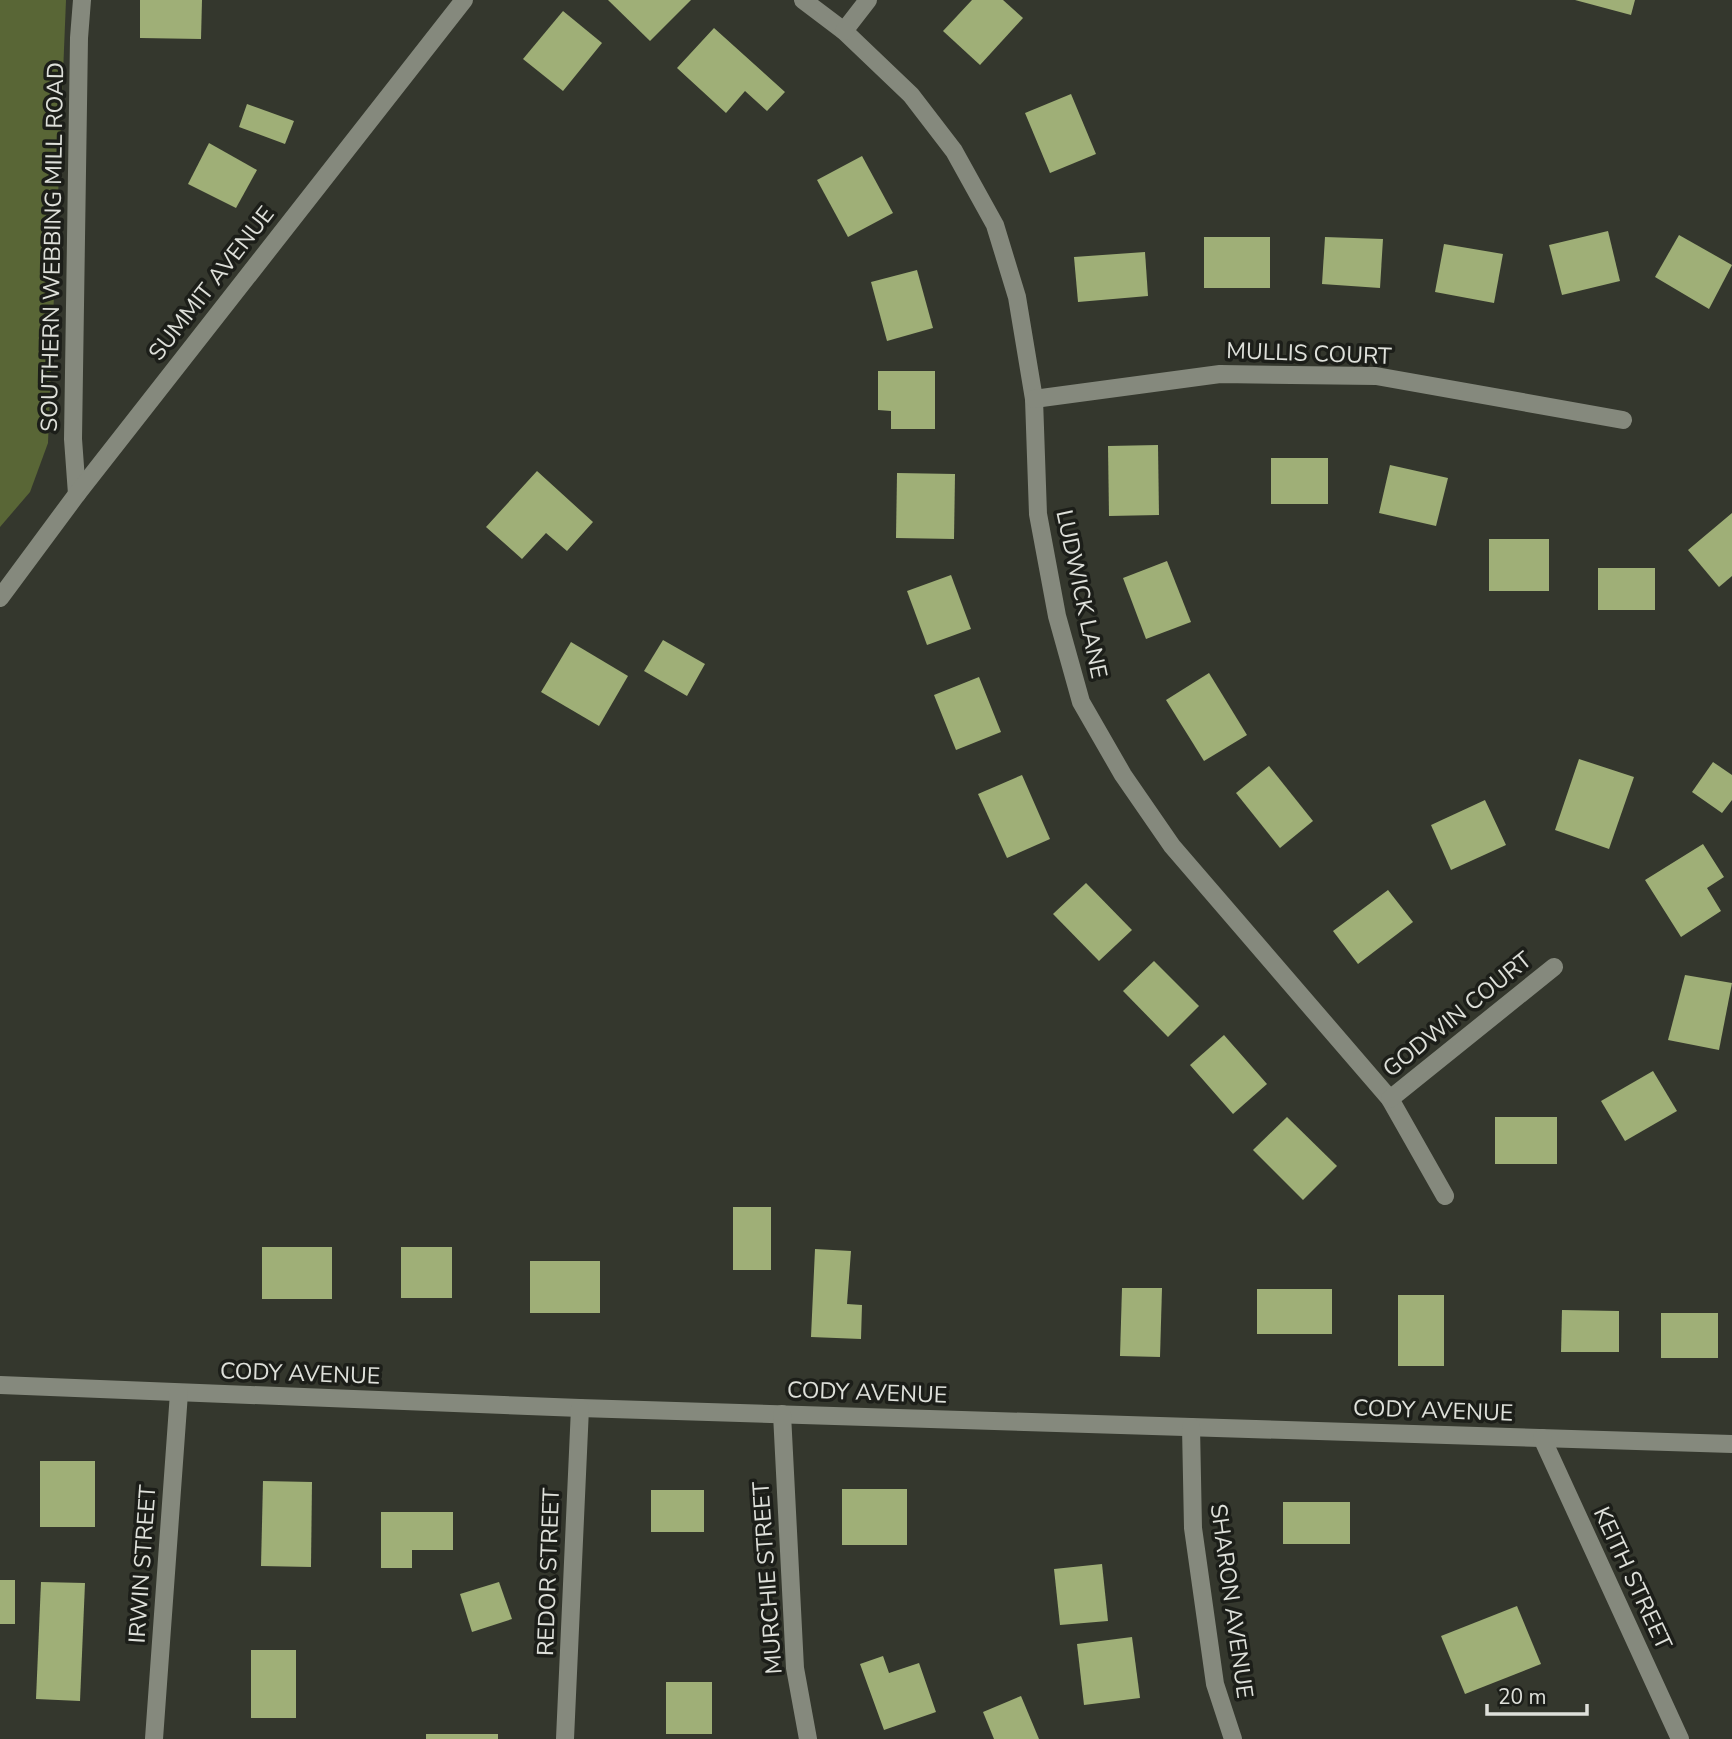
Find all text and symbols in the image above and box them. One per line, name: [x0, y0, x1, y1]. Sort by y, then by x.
street label: SOUTHERN WEBBING MILL ROAD: [34, 62, 71, 432]
street label: SUMMIT AVENUE: [141, 200, 281, 367]
street label: MULLIS COURT: [1226, 335, 1392, 372]
street label: LUDWICK LANE: [1049, 507, 1115, 681]
street label: GODWIN COURT: [1376, 945, 1538, 1084]
street label: CODY AVENUE: [219, 1355, 381, 1392]
street label: CODY AVENUE: [786, 1374, 948, 1411]
street label: CODY AVENUE: [1352, 1392, 1514, 1429]
street label: MURCHIE STREET: [745, 1480, 790, 1675]
street label: IRWIN STREET: [122, 1484, 164, 1644]
street label: REDOR STREET: [530, 1487, 567, 1657]
street label: SHARON AVENUE: [1203, 1502, 1261, 1700]
street label: KEITH STREET: [1586, 1502, 1679, 1655]
scale bar: [1487, 1672, 1587, 1716]
text: 20 m: [1498, 1683, 1547, 1711]

